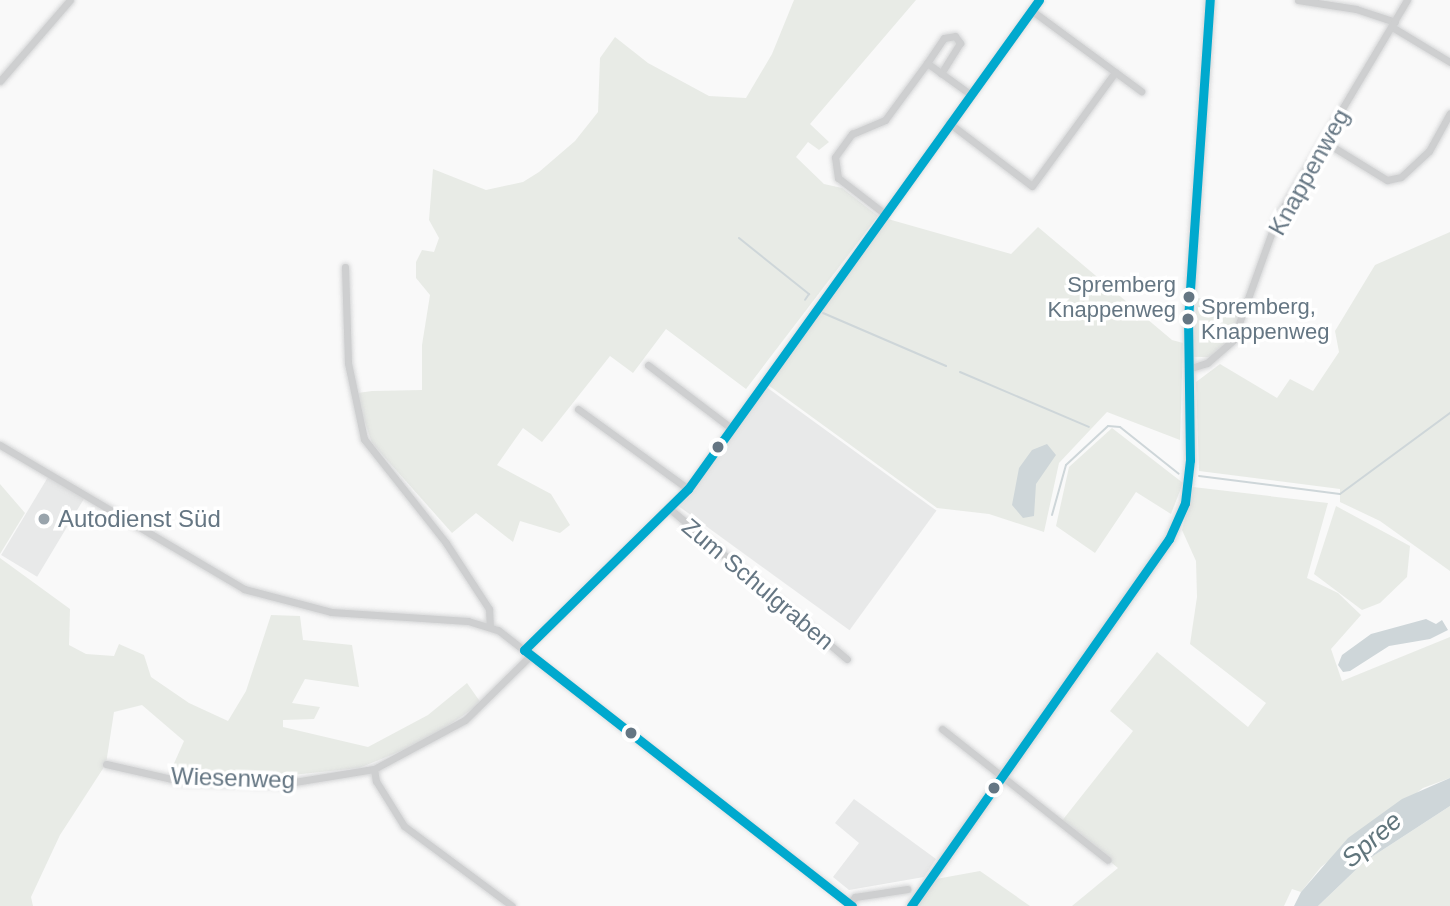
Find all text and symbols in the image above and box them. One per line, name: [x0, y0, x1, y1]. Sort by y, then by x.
street label: Knappenweg: [1262, 104, 1356, 240]
place label: Spremberg Knappenweg: [1048, 271, 1176, 322]
marker: Spremberg Knappenweg: [1182, 290, 1196, 304]
place label: Spremberg, Knappenweg: [1201, 293, 1329, 344]
marker: Spremberg, Knappenweg: [1181, 312, 1195, 326]
unlabelled marker: [711, 440, 725, 454]
place label: Autodienst Süd: [58, 505, 221, 533]
marker: Autodienst Süd: [36, 511, 52, 527]
street label: Zum Schulgraben: [676, 512, 840, 656]
unlabelled marker: [624, 726, 638, 740]
street label: Wiesenweg: [171, 761, 295, 795]
unlabelled marker: [987, 781, 1001, 795]
water label: Spree: [1336, 805, 1408, 875]

